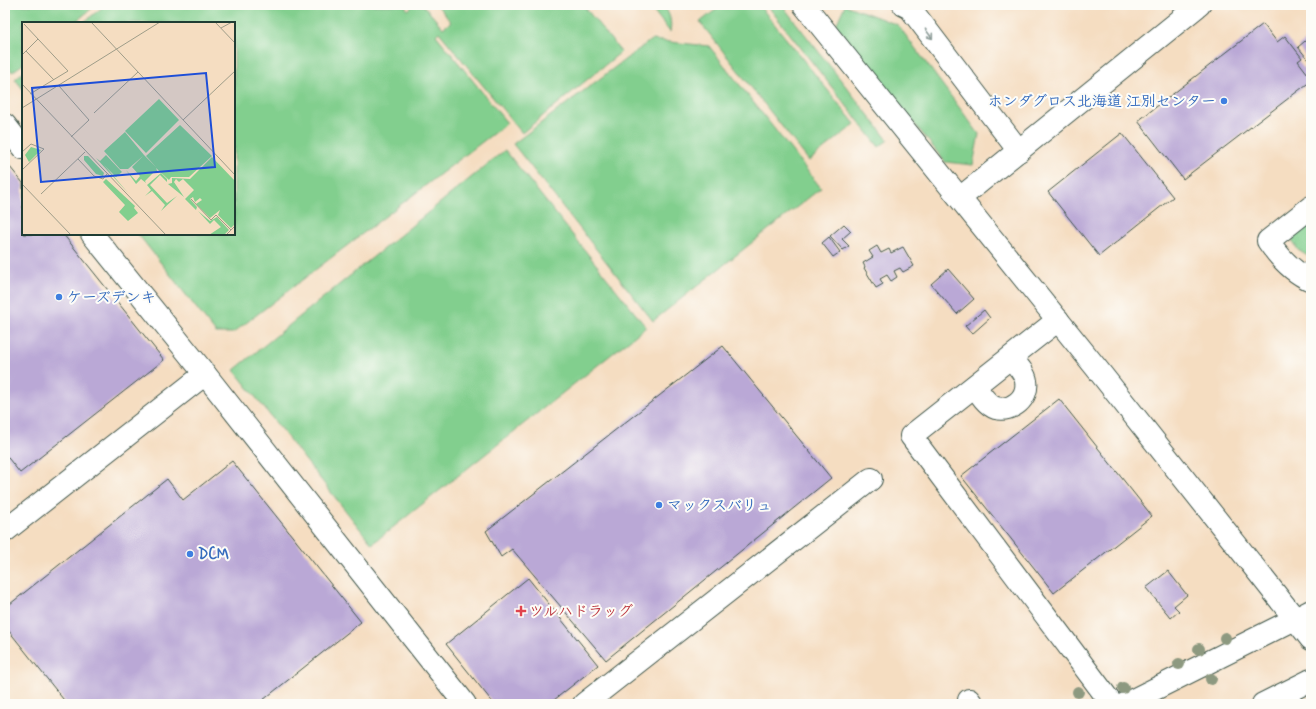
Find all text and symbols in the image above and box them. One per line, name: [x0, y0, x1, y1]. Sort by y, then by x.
inset map: [22, 22, 235, 235]
one-way arrow: [925, 29, 934, 40]
place label: ホンダグロス北海道 江別センター: [988, 92, 1216, 112]
marker: ホンダグロス北海道 江別センター: [1219, 96, 1229, 106]
place label: ケーズデンキ: [67, 288, 156, 308]
marker: ケーズデンキ: [54, 292, 64, 302]
place label: マックスバリュ: [667, 496, 772, 516]
marker: マックスバリュ: [654, 500, 664, 510]
place label: DCM: [198, 545, 229, 565]
marker: DCM: [185, 549, 195, 559]
place label: ツルハドラッグ: [529, 602, 633, 622]
marker: ツルハドラッグ: [516, 606, 526, 616]

